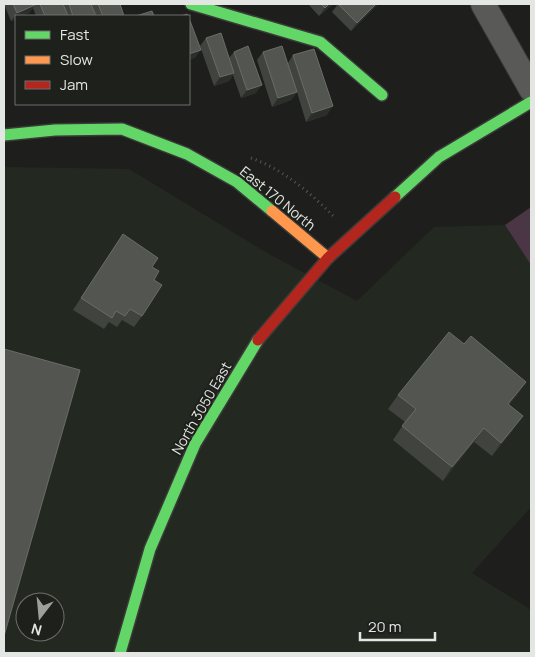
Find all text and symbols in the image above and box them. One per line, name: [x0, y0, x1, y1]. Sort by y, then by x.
legend: [15, 15, 190, 105]
text: Fast: [60, 24, 89, 45]
text: Slow: [60, 49, 93, 70]
text: Jam: [60, 74, 88, 95]
street label: East 170 North: [236, 162, 320, 234]
street label: North 3050 East: [167, 358, 235, 458]
north arrow: [15, 592, 65, 642]
scale bar: [360, 610, 435, 642]
text: 20 m: [368, 616, 401, 637]
text: N: [29, 619, 44, 640]

